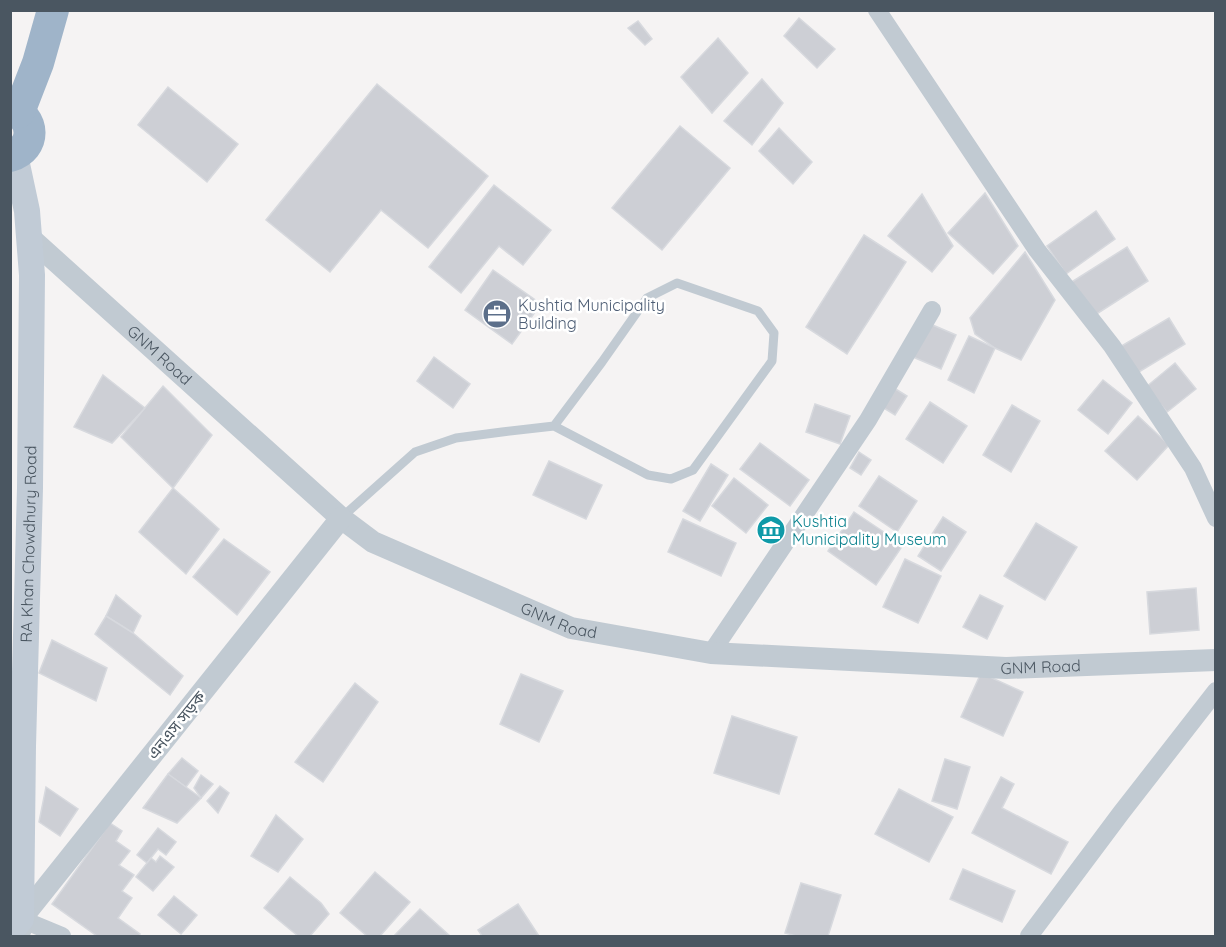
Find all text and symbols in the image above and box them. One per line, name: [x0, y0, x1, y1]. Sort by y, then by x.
place label: Kushtia Municipality Building: [518, 295, 665, 333]
office icon: Kushtia Municipality Building: [481, 298, 513, 330]
street label: GNM Road: [123, 321, 196, 389]
street label: RA Khan Chowdhury Road: [16, 445, 40, 643]
place label: Kushtia Municipality Museum: [792, 511, 947, 549]
museum icon: Kushtia Municipality Museum: [755, 514, 787, 546]
street label: GNM Road: [518, 597, 599, 642]
street label: GNM Road: [1000, 655, 1081, 678]
street label: এনএস সড়ক: [143, 686, 210, 763]

